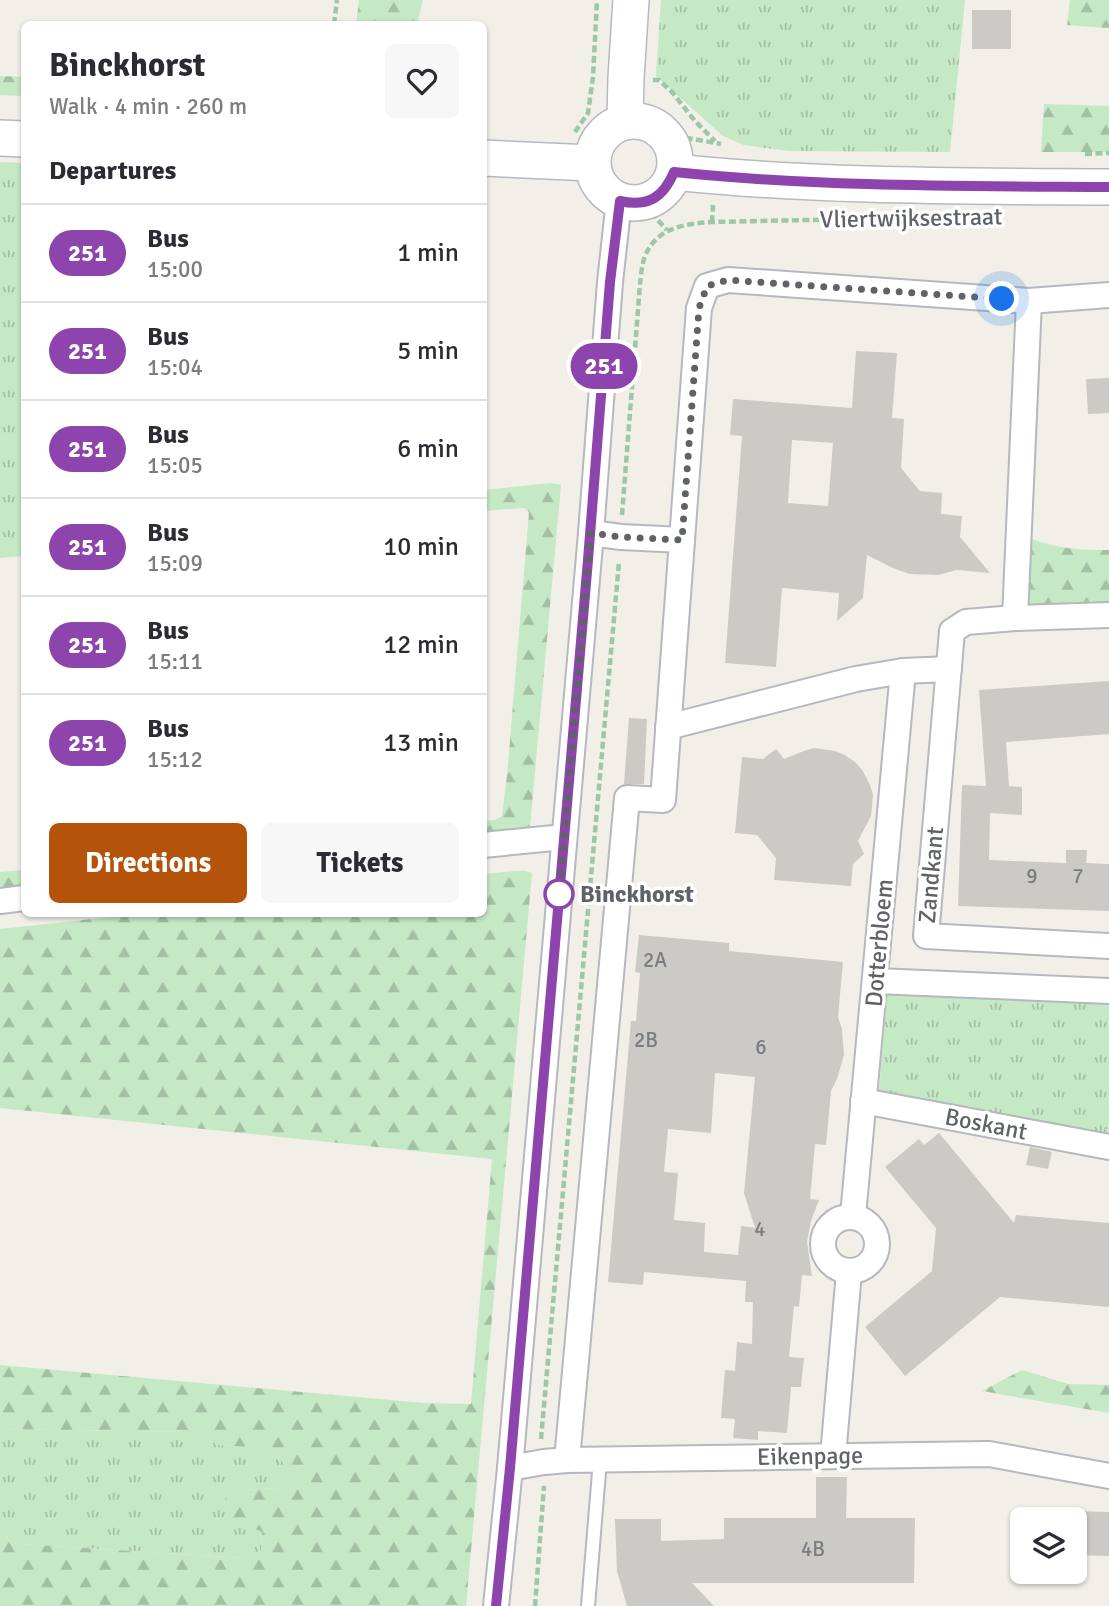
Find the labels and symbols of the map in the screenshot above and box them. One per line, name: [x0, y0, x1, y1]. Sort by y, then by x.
street label: Vliertwijksestraat: [819, 201, 1003, 235]
your location: [984, 281, 1019, 316]
line badge: 251: [564, 343, 644, 389]
street label: Zandkant: [912, 825, 950, 925]
house number: 9: [1026, 863, 1038, 889]
house number: 7: [1072, 863, 1084, 889]
street label: Dotterbloem: [858, 878, 900, 1008]
marker: Binckhorst: [544, 879, 574, 909]
place label: Binckhorst: [580, 879, 694, 909]
house number: 2A: [643, 947, 667, 973]
house number: 2B: [634, 1027, 658, 1053]
house number: 6: [755, 1034, 767, 1060]
street label: Boskant: [942, 1101, 1030, 1147]
house number: 4: [754, 1216, 766, 1242]
street label: Eikenpage: [757, 1440, 863, 1472]
house number: 4B: [801, 1536, 825, 1562]

